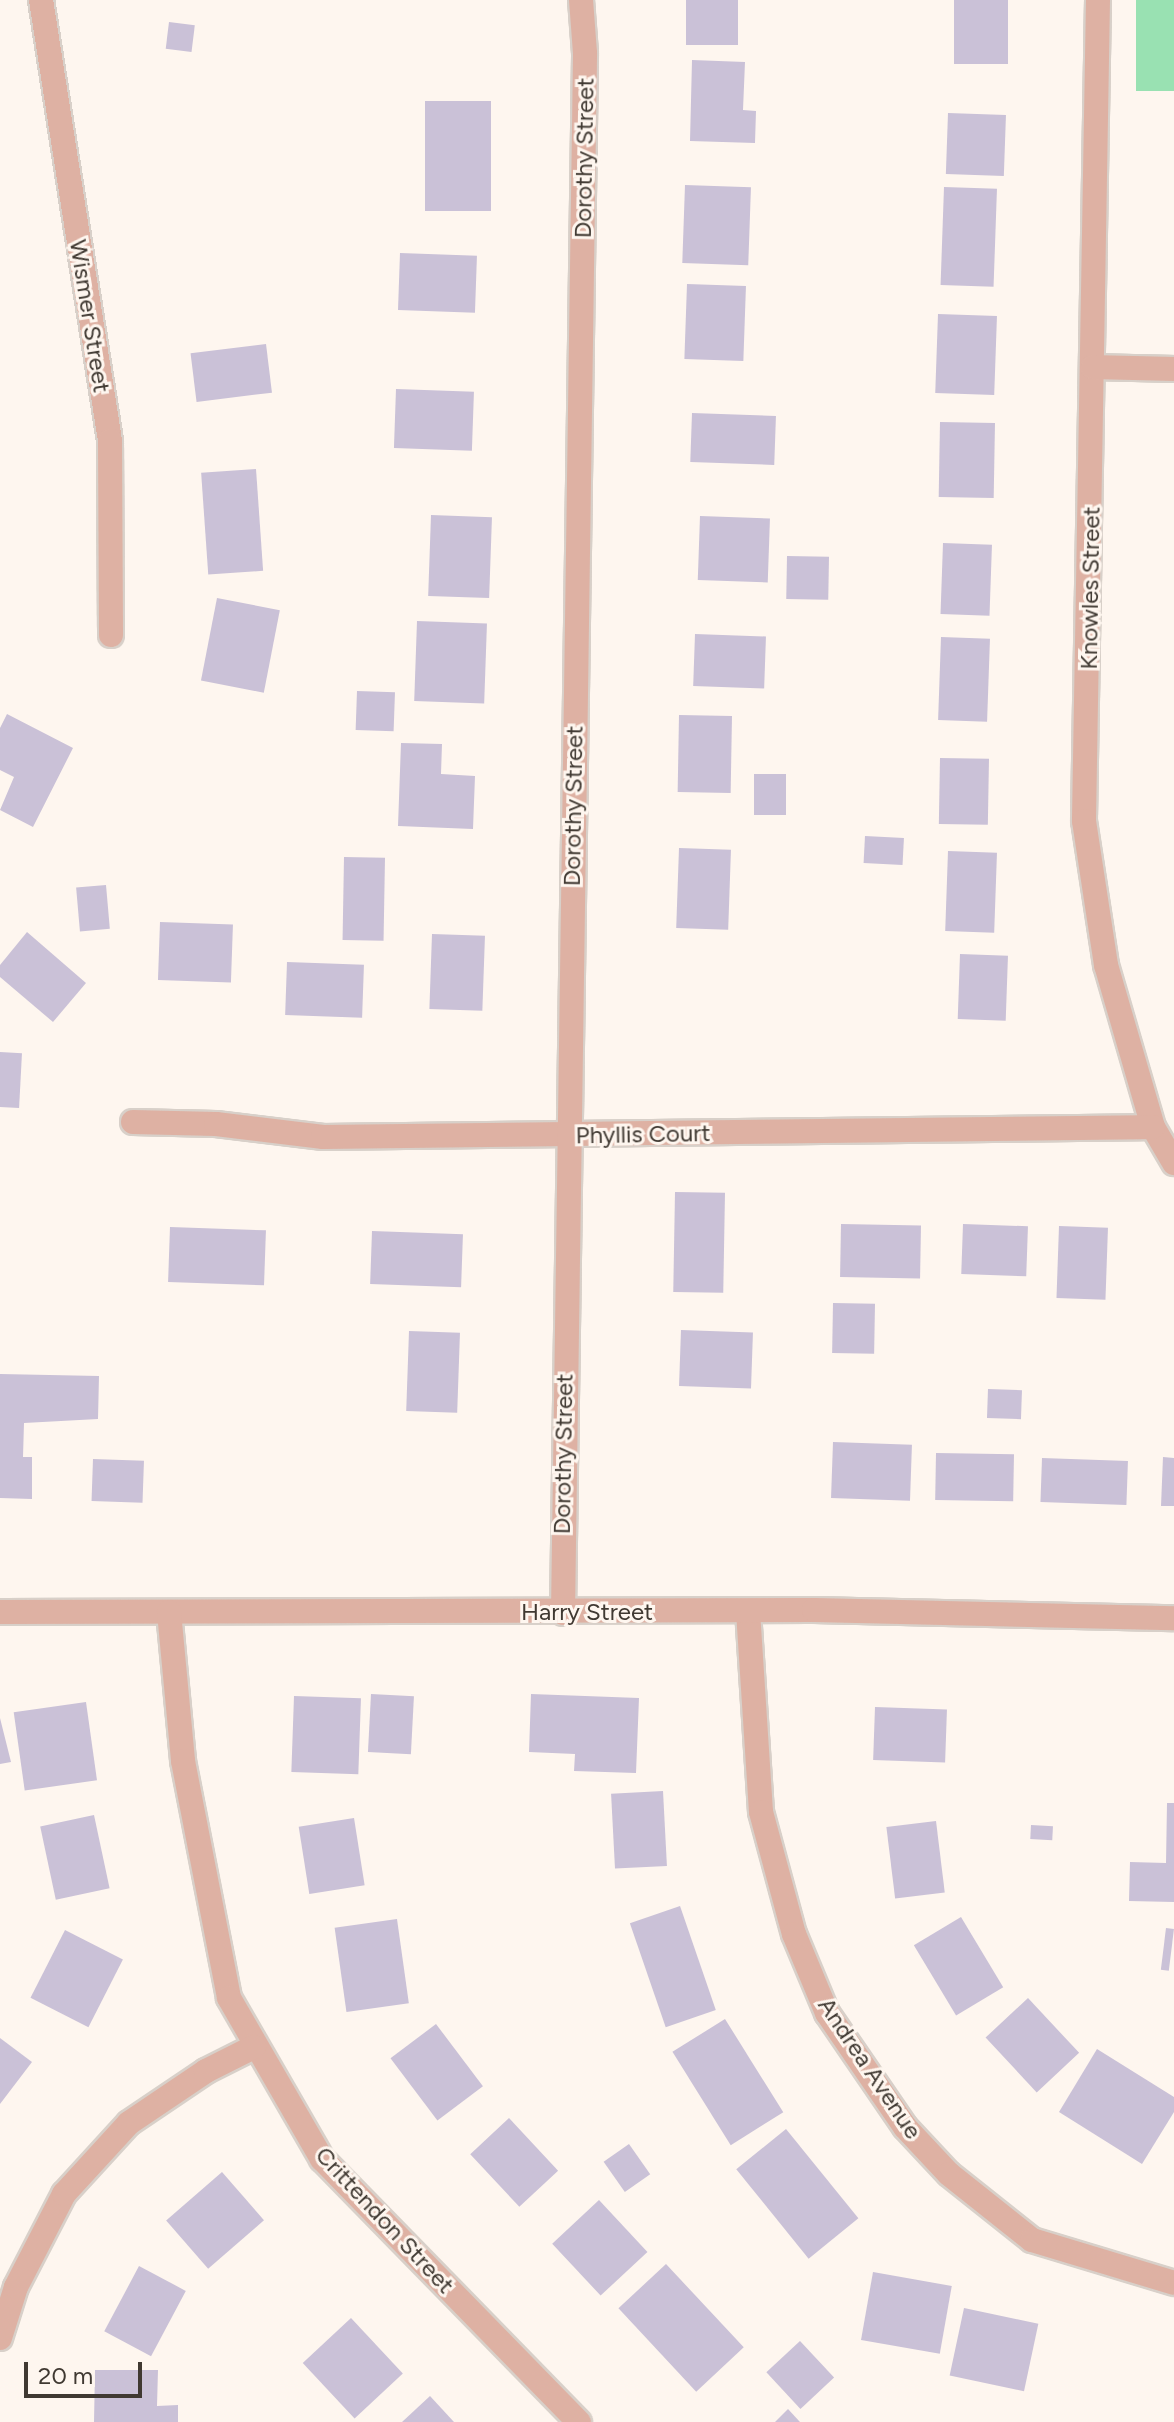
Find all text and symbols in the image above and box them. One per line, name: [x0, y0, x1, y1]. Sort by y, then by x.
street label: Dorothy Street: [568, 78, 600, 238]
street label: Wismer Street: [64, 237, 116, 395]
street label: Knowles Street: [1074, 506, 1106, 670]
street label: Dorothy Street: [557, 726, 589, 886]
street label: Phyllis Court: [575, 1118, 711, 1150]
street label: Dorothy Street: [547, 1374, 579, 1534]
street label: Harry Street: [521, 1598, 653, 1626]
street label: Andrea Avenue: [812, 1992, 928, 2144]
street label: Crittendon Street: [310, 2141, 460, 2299]
scale bar: [28, 2346, 146, 2396]
text: 20 m: [38, 2361, 93, 2390]

